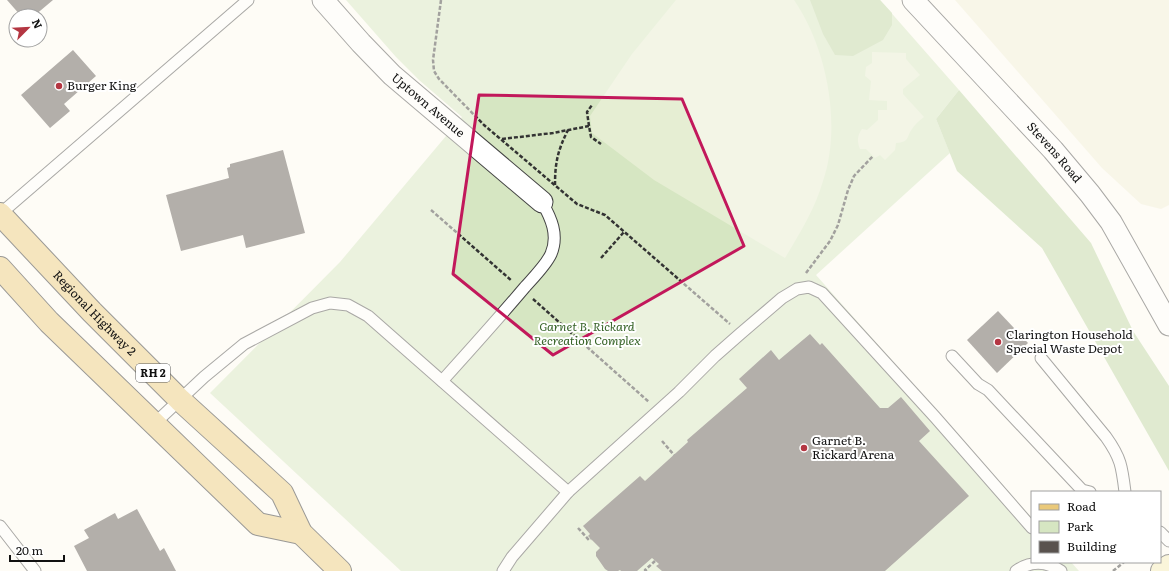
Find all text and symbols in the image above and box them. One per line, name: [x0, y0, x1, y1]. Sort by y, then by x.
north arrow: [8, 8, 48, 48]
text: N: [29, 16, 47, 31]
street label: Uptown Avenue: [388, 68, 469, 141]
place label: Burger King: [67, 76, 137, 94]
marker: Burger King: [54, 81, 64, 91]
street label: Stevens Road: [1023, 118, 1087, 187]
street label: Regional Highway 2: [49, 266, 141, 359]
park label: Garnet B. Rickard Recreation Complex: [533, 317, 641, 349]
place label: Clarington Household Special Waste Depot: [1006, 325, 1134, 357]
marker: Clarington Household Special Waste Depot: [993, 337, 1003, 347]
road number: RH 2: [136, 364, 170, 382]
place label: Garnet B. Rickard Arena: [812, 431, 895, 463]
marker: Garnet B. Rickard Arena: [799, 443, 809, 453]
legend: [1031, 491, 1161, 563]
text: Road: [1067, 497, 1097, 515]
text: Park: [1067, 517, 1094, 535]
scale bar: [10, 537, 64, 563]
text: Building: [1067, 537, 1117, 555]
text: 20 m: [16, 541, 43, 559]

